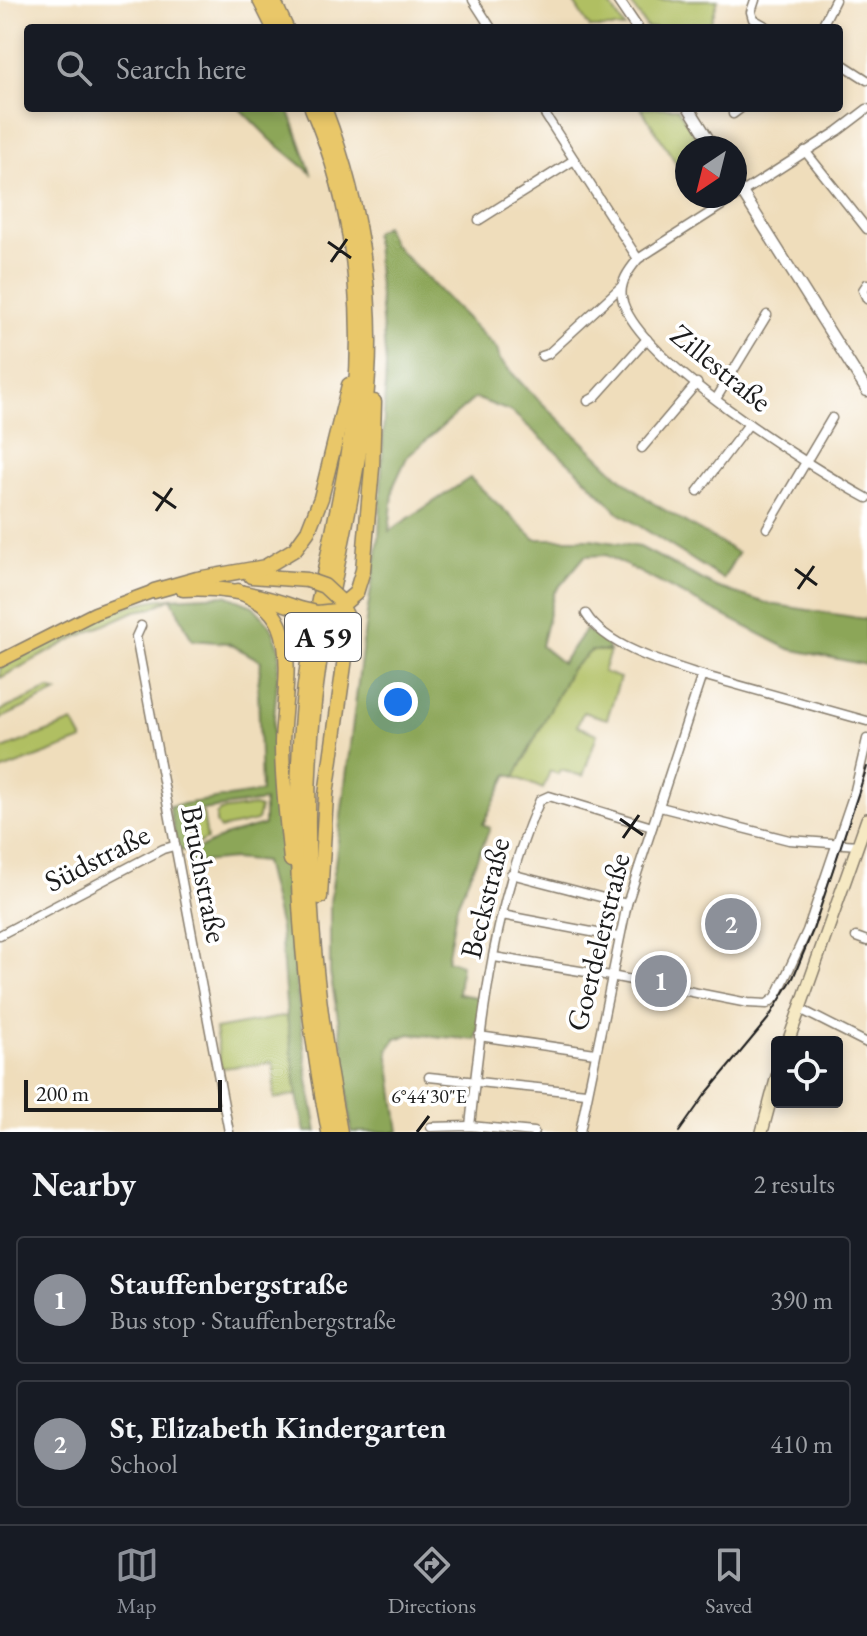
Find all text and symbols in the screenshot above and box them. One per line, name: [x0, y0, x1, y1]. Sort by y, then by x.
search box: [24, 24, 843, 112]
icon: search: [52, 46, 96, 90]
text: Search here: [116, 49, 246, 88]
north arrow: [675, 136, 747, 208]
street label: Zillestraße: [663, 315, 780, 420]
road number: A 59: [285, 613, 361, 661]
your location: [378, 682, 418, 722]
street label: Bruchstraße: [172, 802, 237, 946]
street label: Südstraße: [38, 815, 156, 901]
street label: Beckstraße: [451, 833, 518, 962]
street label: Goerdelerstraße: [557, 849, 638, 1035]
pin: 2: [705, 894, 757, 954]
pin: 1: [635, 951, 687, 1011]
map controls: [771, 1036, 843, 1108]
button: locate: [771, 1036, 843, 1108]
scale bar: [24, 1076, 222, 1112]
text: 200 m: [36, 1079, 89, 1108]
text: 6°44'30"E: [391, 1083, 467, 1109]
text: Nearby: [32, 1162, 136, 1206]
text: 2 results: [754, 1167, 835, 1201]
text: Stauffenbergstraße: [110, 1264, 348, 1303]
text: 1: [53, 1283, 67, 1317]
text: 390 m: [770, 1283, 833, 1317]
text: Bus stop · Stauffenbergstraße: [110, 1303, 396, 1337]
text: St, Elizabeth Kindergarten: [110, 1408, 446, 1447]
text: 2: [53, 1427, 67, 1461]
text: 410 m: [770, 1427, 833, 1461]
text: School: [110, 1447, 178, 1481]
tab: Map: [115, 1543, 159, 1620]
tab: Directions: [388, 1543, 476, 1620]
tab: Saved: [705, 1543, 752, 1620]

